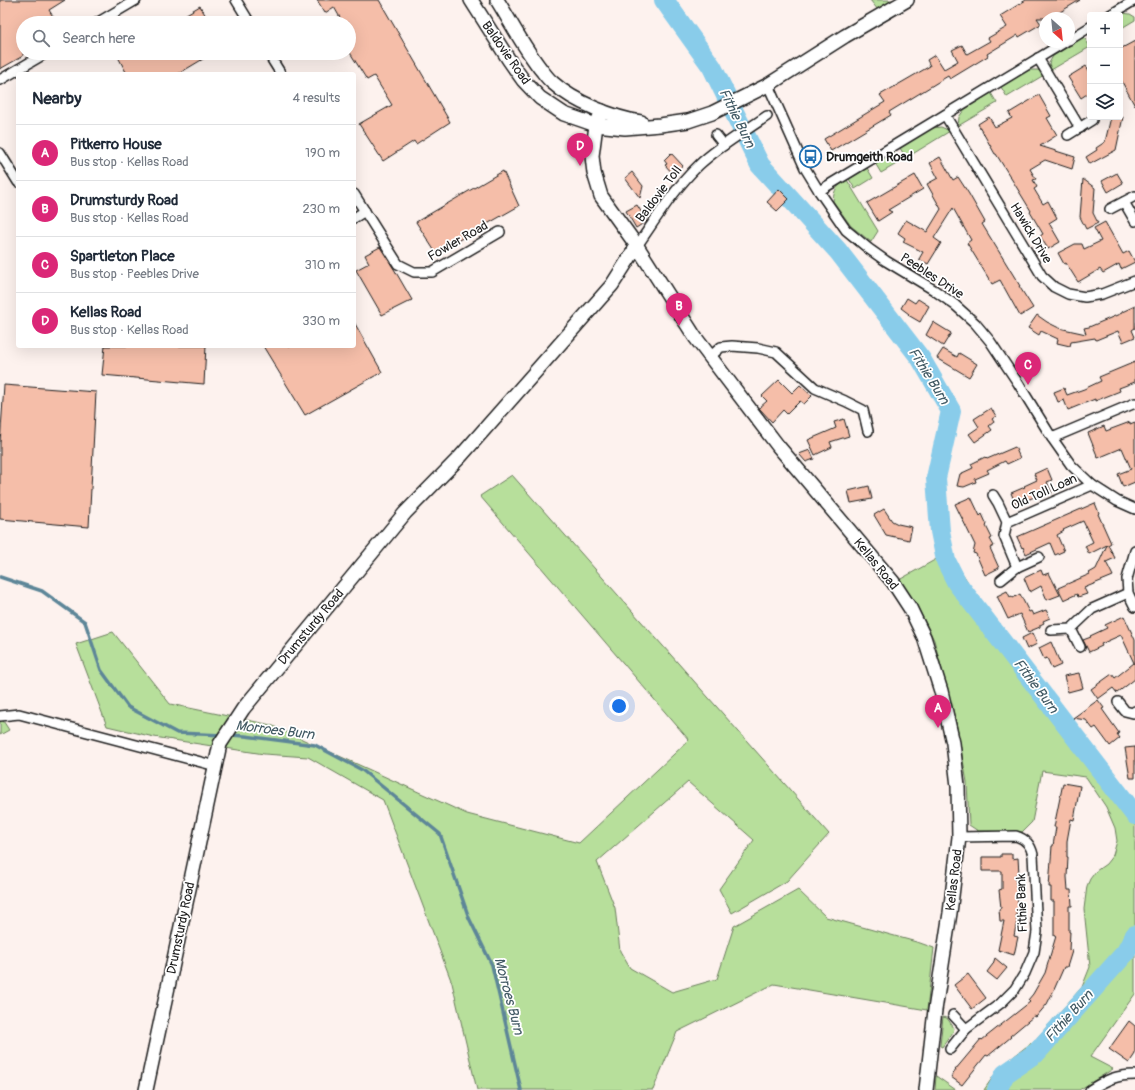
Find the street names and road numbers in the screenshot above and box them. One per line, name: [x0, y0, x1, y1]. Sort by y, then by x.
street label: Baldovie Road: [478, 18, 534, 88]
street label: Baldovie Toll: [633, 163, 685, 225]
street label: Hawick Drive: [1007, 200, 1056, 267]
street label: Fowler Road: [425, 217, 491, 265]
street label: Peebles Drive: [897, 250, 967, 303]
street label: Old Toll Loan: [1009, 470, 1079, 514]
street label: Kellas Road: [850, 535, 902, 593]
street label: Drumsturdy Road: [275, 586, 347, 668]
street label: Kellas Road: [942, 848, 966, 912]
street label: Fithie Bank: [1013, 873, 1031, 933]
street label: Drumsturdy Road: [163, 880, 199, 976]

